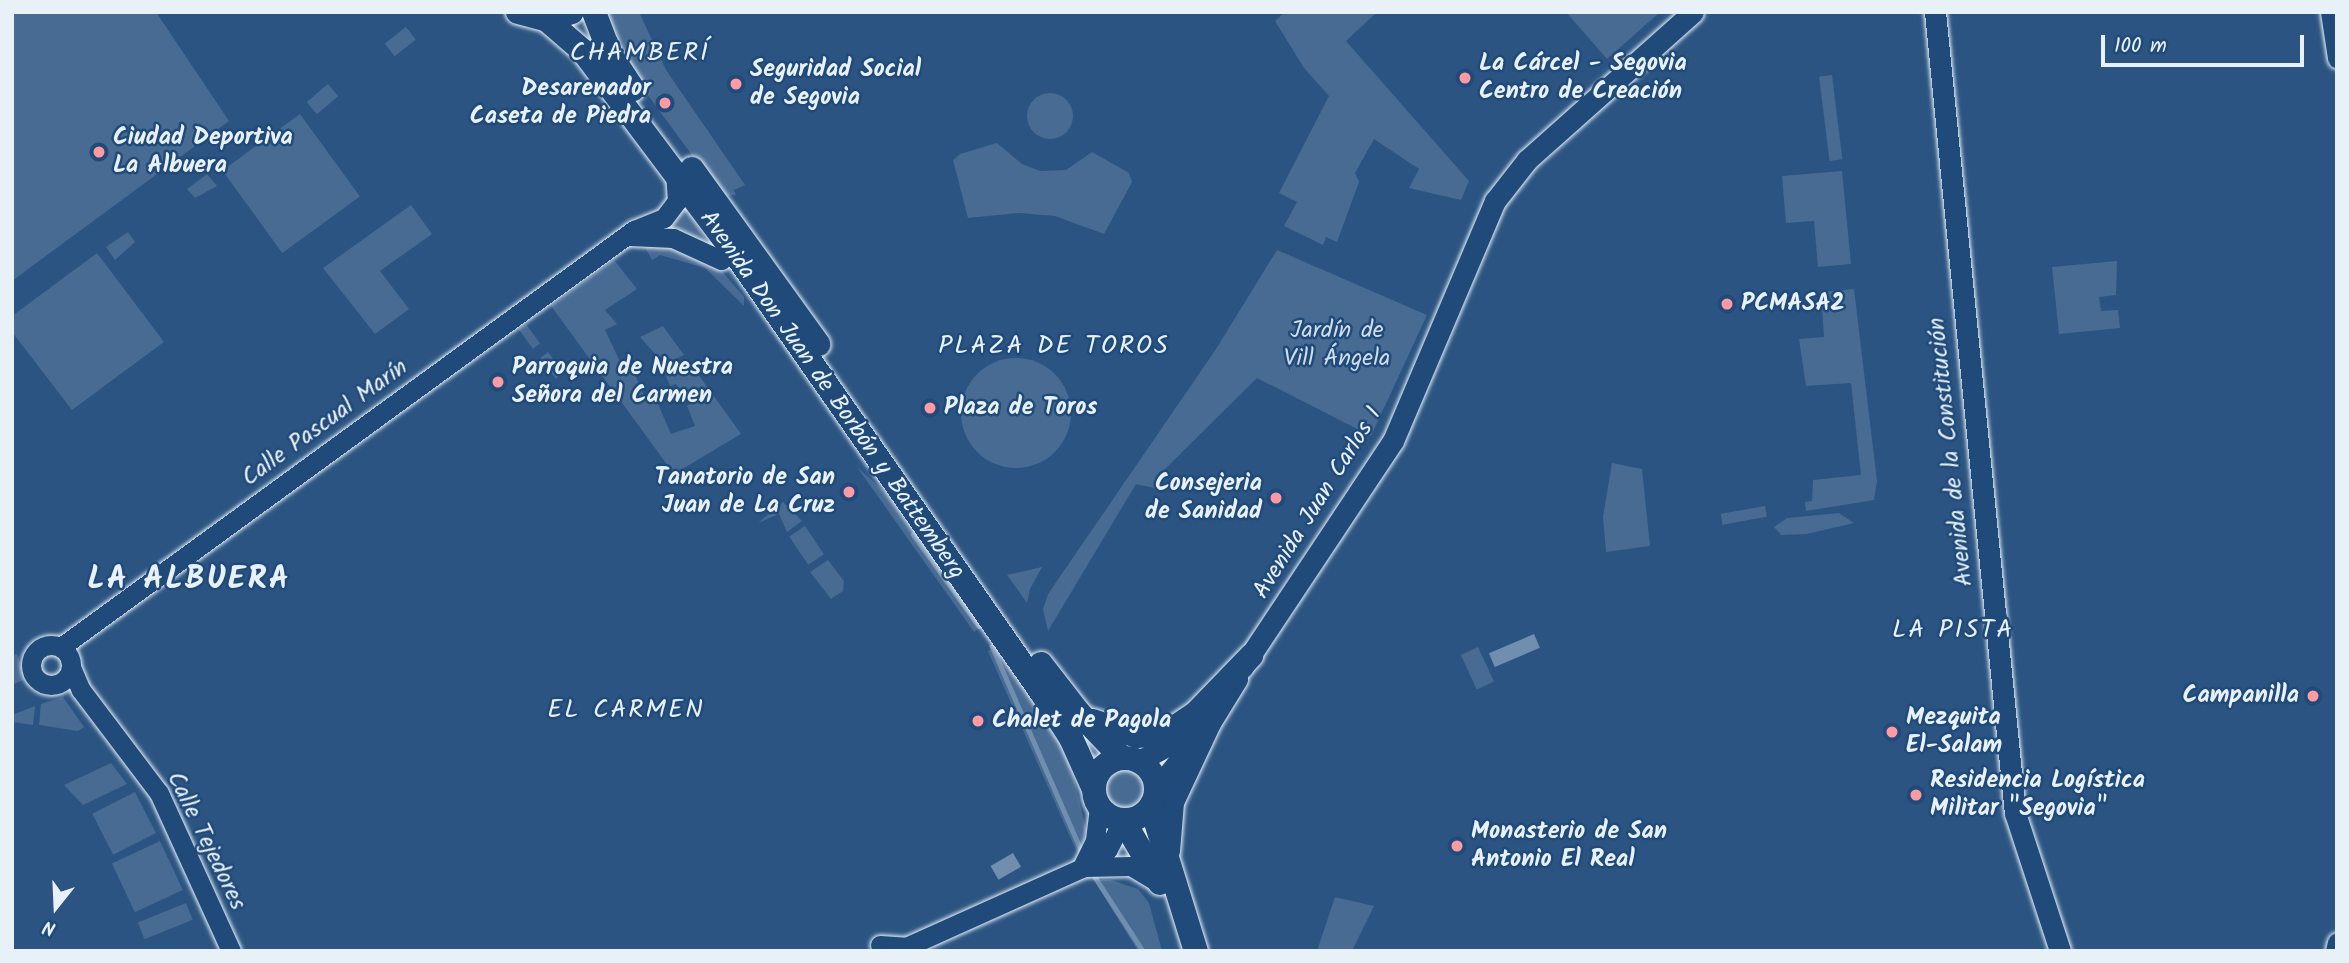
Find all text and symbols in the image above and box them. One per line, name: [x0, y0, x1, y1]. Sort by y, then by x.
scale bar: [2104, 21, 2307, 65]
text: 100 m: [2114, 30, 2167, 63]
district label: CHAMBERÍ: [571, 38, 709, 70]
place label: La Cárcel - Segovia Centro de Creación: [1479, 50, 1687, 106]
place label: Seguridad Social de Segovia: [750, 56, 921, 112]
marker: La Cárcel - Segovia Centro de Creación: [1457, 70, 1473, 86]
place label: Desarenador Caseta de Piedra: [470, 75, 651, 131]
marker: Seguridad Social de Segovia: [728, 76, 744, 92]
marker: Desarenador Caseta de Piedra: [657, 95, 673, 111]
place label: Ciudad Deportiva La Albuera: [113, 124, 293, 180]
marker: Ciudad Deportiva La Albuera: [91, 144, 107, 160]
street label: Avenida Don Juan de Borbón y Battemberg: [693, 205, 971, 585]
place label: PCMASA2: [1741, 290, 1845, 318]
marker: PCMASA2: [1719, 296, 1735, 312]
street label: Avenida de la Constitución: [1923, 316, 1979, 588]
park label: Jardín de Vill Ángela: [1284, 317, 1390, 373]
district label: PLAZA DE TOROS: [940, 331, 1168, 363]
street label: Calle Pascual Marín: [236, 353, 414, 493]
place label: Parroquia de Nuestra Señora del Carmen: [512, 354, 733, 410]
marker: Parroquia de Nuestra Señora del Carmen: [490, 374, 506, 390]
place label: Plaza de Toros: [944, 394, 1098, 422]
marker: Plaza de Toros: [922, 400, 938, 416]
street label: Avenida Juan Carlos I: [1247, 402, 1389, 604]
place label: Tanatorio de San Juan de La Cruz: [655, 464, 835, 520]
place label: Consejeria de Sanidad: [1145, 470, 1262, 526]
marker: Tanatorio de San Juan de La Cruz: [841, 484, 857, 500]
marker: Consejeria de Sanidad: [1268, 490, 1284, 506]
district label: LA ALBUERA: [88, 561, 290, 599]
district label: LA PISTA: [1893, 615, 2013, 647]
place label: Campanilla: [2183, 682, 2299, 710]
marker: Campanilla: [2305, 688, 2321, 704]
district label: EL CARMEN: [548, 695, 704, 727]
place label: Mezquita El-Salam: [1906, 704, 2002, 760]
place label: Chalet de Pagola: [992, 707, 1171, 735]
marker: Chalet de Pagola: [970, 713, 986, 729]
marker: Mezquita El-Salam: [1884, 724, 1900, 740]
street label: Calle Tejedores: [160, 767, 252, 915]
place label: Residencia Logística Militar "Segovia": [1930, 767, 2145, 823]
marker: Residencia Logística Militar "Segovia": [1908, 787, 1924, 803]
place label: Monasterio de San Antonio El Real: [1471, 818, 1667, 874]
marker: Monasterio de San Antonio El Real: [1449, 838, 1465, 854]
north arrow: [21, 872, 91, 942]
text: N: [39, 911, 60, 943]

